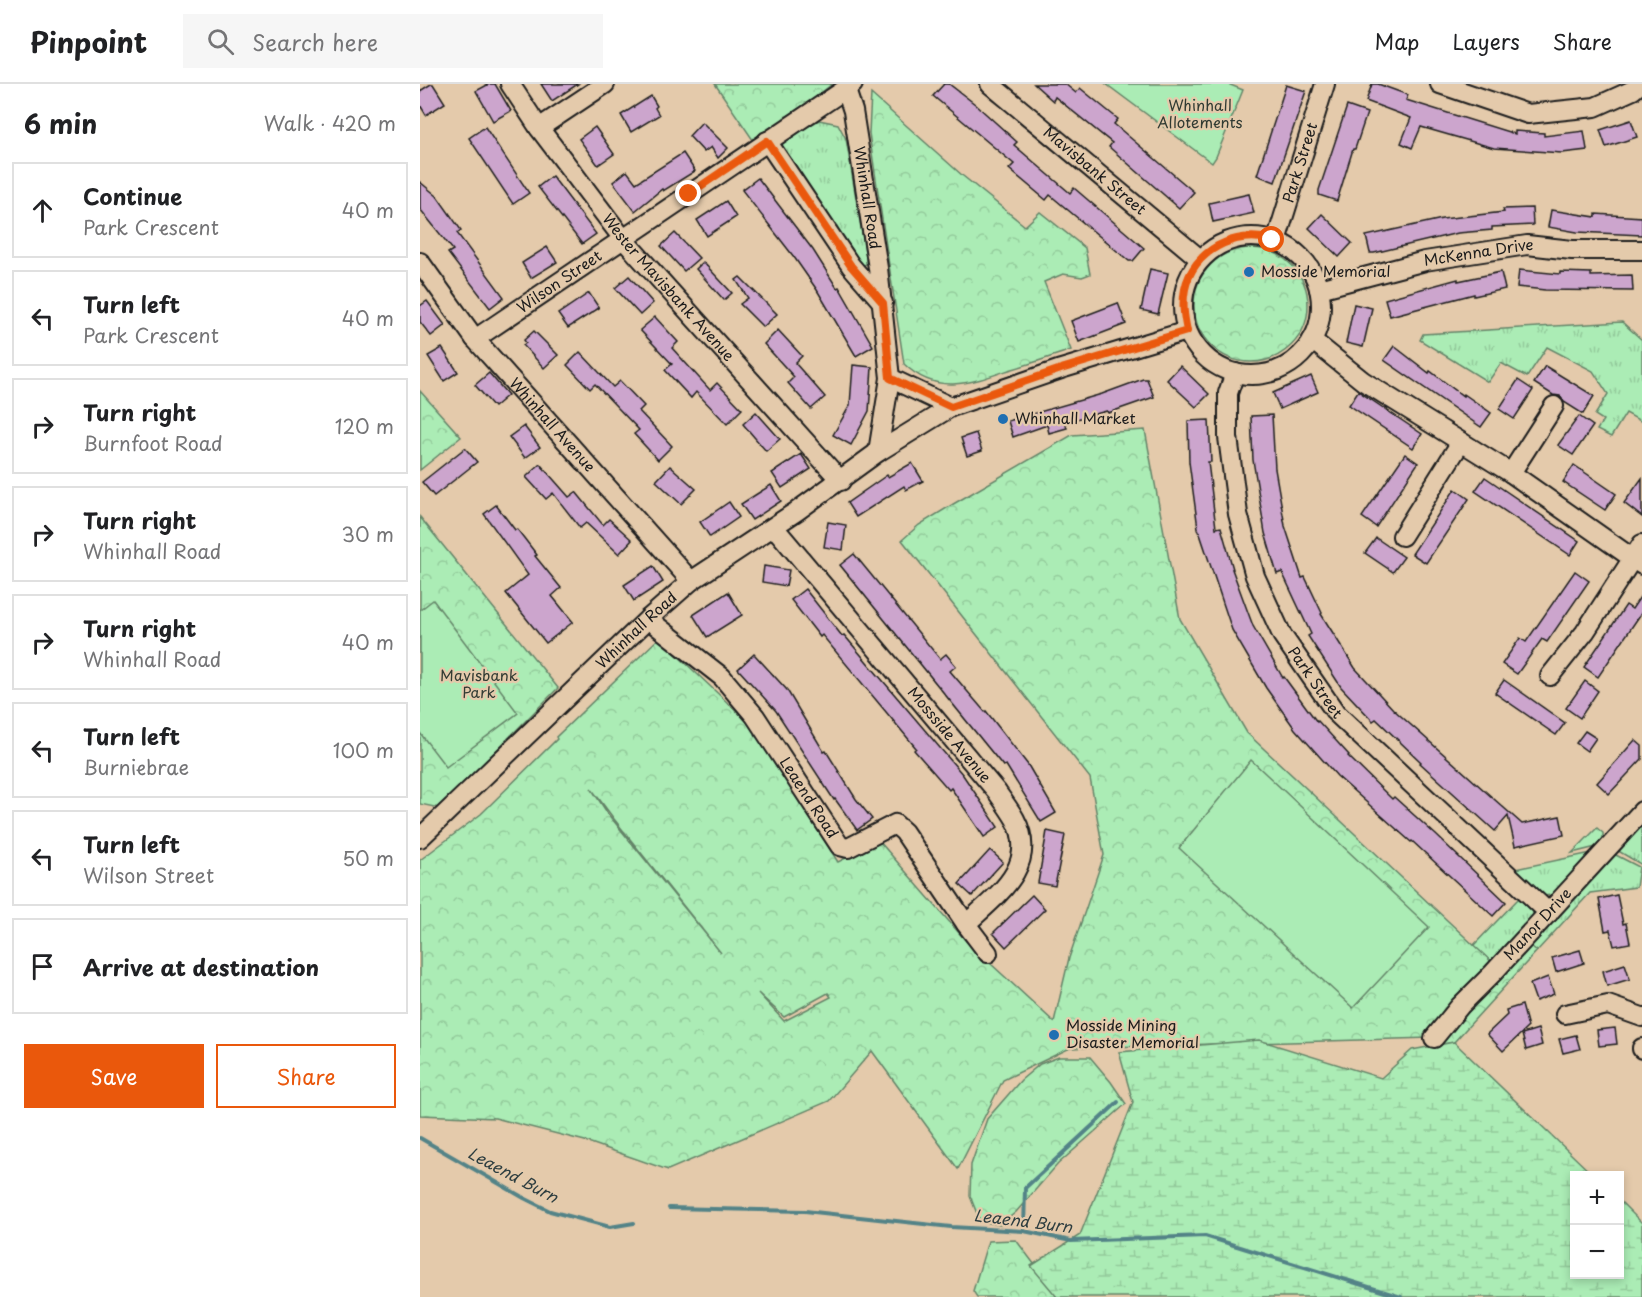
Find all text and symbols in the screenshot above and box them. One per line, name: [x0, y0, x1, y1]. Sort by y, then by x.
search box: [183, 14, 603, 68]
text: Pinpoint: [30, 20, 147, 63]
icon: search: [204, 25, 237, 58]
text: Search here: [252, 25, 378, 58]
text: Map: [1375, 25, 1419, 57]
text: Layers: [1452, 25, 1520, 57]
text: Share: [1553, 25, 1612, 57]
park label: Whinhall Allotements: [1157, 93, 1243, 133]
text: 6 min: [24, 104, 97, 143]
text: Walk · 420 m: [264, 108, 396, 138]
street label: Park Street: [1276, 119, 1322, 205]
street label: Mavisbank Street: [1039, 120, 1152, 220]
street label: Whinhall Road: [849, 144, 888, 251]
text: Continue: [83, 179, 182, 212]
route end: [675, 180, 701, 206]
icon: ahead: [26, 194, 59, 227]
text: 40 m: [342, 195, 394, 225]
street label: Wester Mavisbank Avenue: [598, 208, 741, 366]
text: Park Crescent: [83, 212, 219, 242]
route start: [1258, 226, 1284, 252]
street label: McKenna Drive: [1422, 232, 1535, 271]
street label: Wilson Street: [511, 244, 606, 318]
place label: Mosside Memorial: [1261, 259, 1391, 282]
marker: Mosside Memorial: [1242, 265, 1256, 279]
text: Turn left: [83, 287, 180, 320]
icon: left: [26, 302, 59, 335]
text: 40 m: [342, 303, 394, 333]
text: Park Crescent: [83, 320, 219, 350]
street label: Whinhall Avenue: [505, 372, 601, 476]
text: Turn right: [83, 395, 196, 428]
place label: Whinhall Market: [1015, 406, 1136, 429]
icon: right: [26, 410, 59, 443]
text: 120 m: [335, 411, 394, 441]
marker: Whinhall Market: [996, 412, 1010, 426]
text: Burnfoot Road: [83, 428, 223, 458]
text: Turn right: [83, 503, 196, 536]
icon: right: [26, 518, 59, 551]
text: 30 m: [341, 519, 394, 549]
text: Whinhall Road: [83, 536, 222, 566]
street label: Whinhall Road: [590, 586, 681, 673]
text: Turn right: [83, 611, 196, 644]
icon: right: [26, 626, 59, 659]
text: 40 m: [342, 627, 394, 657]
street label: Park Street: [1283, 641, 1348, 723]
text: Whinhall Road: [83, 644, 222, 674]
park label: Mavisbank Park: [440, 663, 518, 703]
street label: Mossside Avenue: [903, 681, 998, 787]
text: Turn left: [83, 719, 180, 752]
icon: left: [26, 734, 59, 767]
text: 100 m: [333, 735, 394, 765]
text: Burniebrae: [83, 752, 189, 782]
street label: Leaend Road: [775, 752, 845, 842]
text: Turn left: [83, 827, 180, 860]
icon: left: [26, 842, 59, 875]
text: 50 m: [342, 843, 394, 873]
text: Wilson Street: [83, 860, 214, 890]
street label: Manor Drive: [1497, 882, 1576, 965]
icon: arrive: [26, 950, 59, 983]
text: Arrive at destination: [83, 950, 319, 983]
place label: Mosside Mining Disaster Memorial: [1066, 1013, 1199, 1053]
marker: Mosside Mining Disaster Memorial: [1047, 1028, 1061, 1042]
button: Save: [24, 1044, 204, 1108]
button: Share: [216, 1044, 396, 1108]
water label: Leaend Burn: [464, 1140, 564, 1208]
map controls: [1570, 1171, 1624, 1279]
button: +: [1570, 1171, 1624, 1225]
water label: Leaend Burn: [973, 1202, 1075, 1238]
button: −: [1570, 1225, 1624, 1279]

